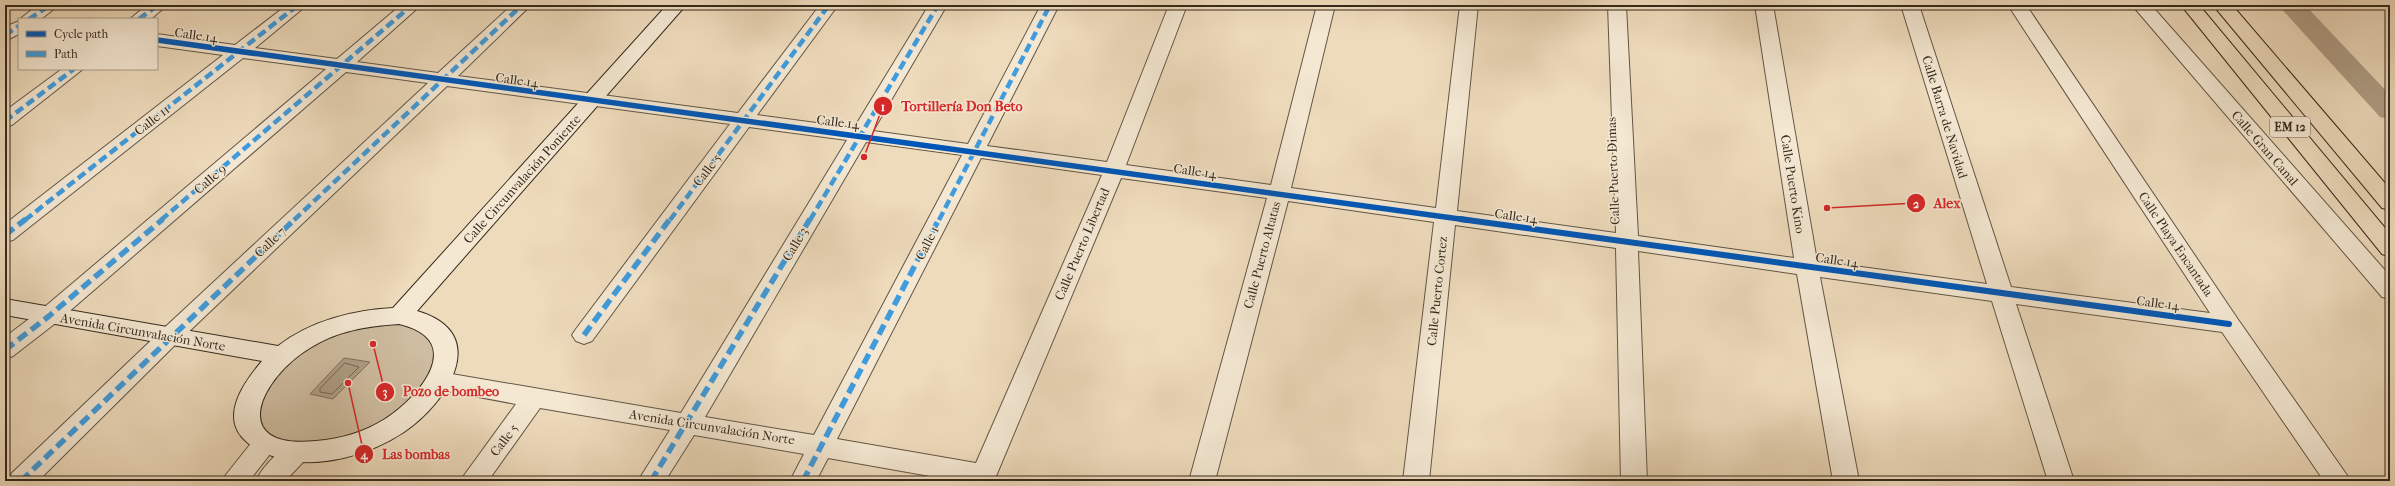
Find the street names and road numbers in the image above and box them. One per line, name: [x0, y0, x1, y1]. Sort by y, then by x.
street label: Calle 14: [173, 25, 219, 45]
street label: Calle Barra de Navidad: [1919, 54, 1971, 181]
street label: Calle 14: [494, 70, 540, 90]
street label: Calle 11: [131, 102, 173, 138]
street label: Calle Gran Canal: [2228, 108, 2302, 189]
street label: Calle Circunvalación Poniente: [460, 111, 584, 246]
street label: Calle 14: [816, 112, 861, 132]
street label: Calle Puerto Dimas: [1604, 117, 1622, 225]
road number: EM 12: [2270, 117, 2310, 137]
street label: Calle Puerto Kino: [1778, 134, 1808, 235]
street label: Calle 5: [690, 151, 724, 189]
street label: Calle 9: [191, 161, 229, 197]
street label: Calle 14: [1172, 161, 1218, 181]
street label: Calle Puerto Libertad: [1052, 185, 1113, 302]
street label: Calle Playa Encantada: [2136, 189, 2217, 300]
street label: Calle Puerto Altatas: [1240, 200, 1284, 310]
street label: Calle 14: [1493, 206, 1539, 226]
street label: Calle 7: [251, 224, 289, 260]
street label: Calle 1: [912, 224, 942, 262]
street label: Calle 3: [779, 225, 811, 263]
street label: Calle Puerto Cortez: [1424, 235, 1450, 346]
street label: Calle 14: [1814, 250, 1860, 270]
street label: Calle 14: [2136, 293, 2181, 313]
street label: Avenida Circunvalación Norte: [58, 310, 227, 354]
street label: Avenida Circunvalación Norte: [627, 406, 796, 448]
street label: Calle 5: [487, 421, 521, 459]

